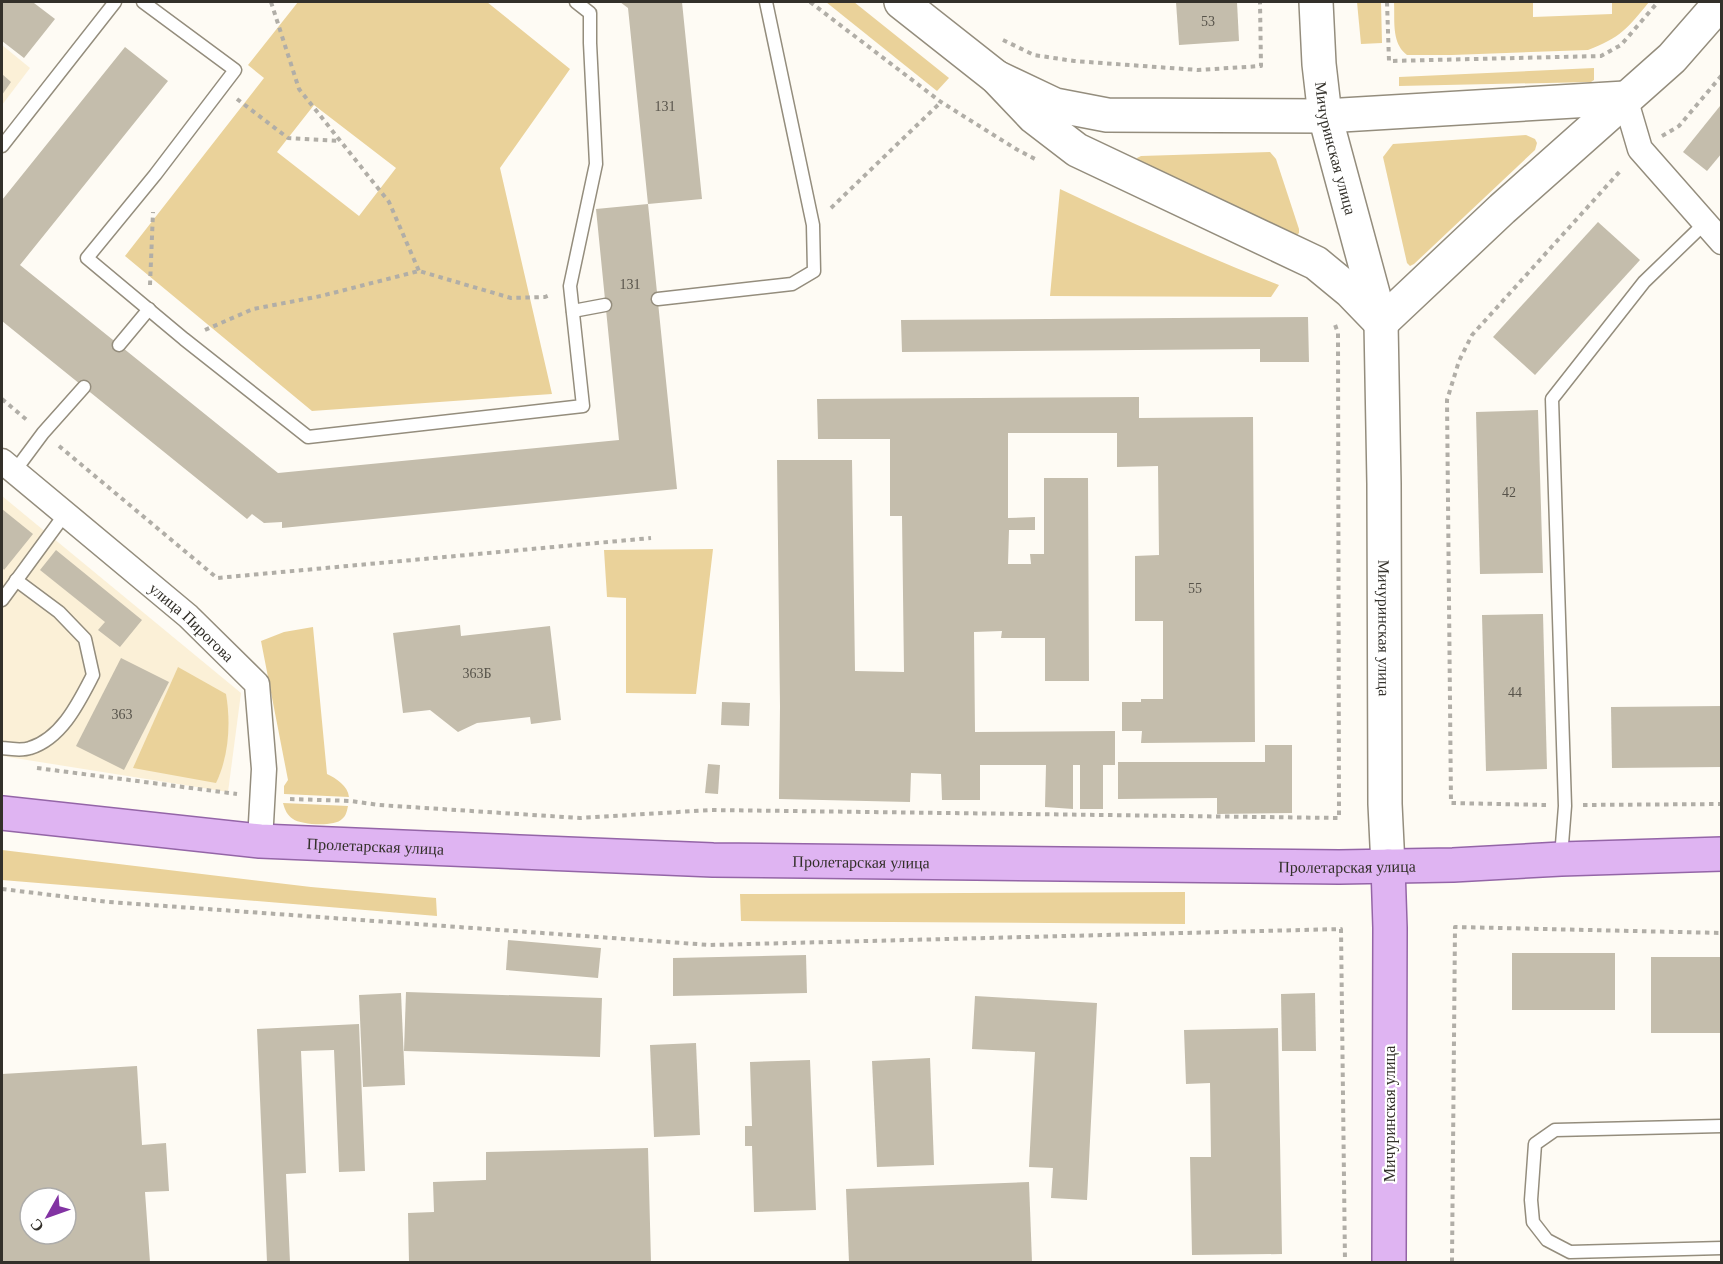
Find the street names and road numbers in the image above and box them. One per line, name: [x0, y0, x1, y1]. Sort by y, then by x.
street label: Мичуринская улица: [1312, 81, 1359, 217]
street label: Мичуринская улица: [1374, 560, 1393, 696]
street label: улица Пирогова: [145, 580, 237, 665]
street label: Пролетарская улица: [306, 835, 444, 858]
street label: Пролетарская улица: [792, 853, 930, 872]
street label: Пролетарская улица: [1278, 858, 1416, 877]
street label: Мичуринская улица: [1381, 1046, 1399, 1182]

